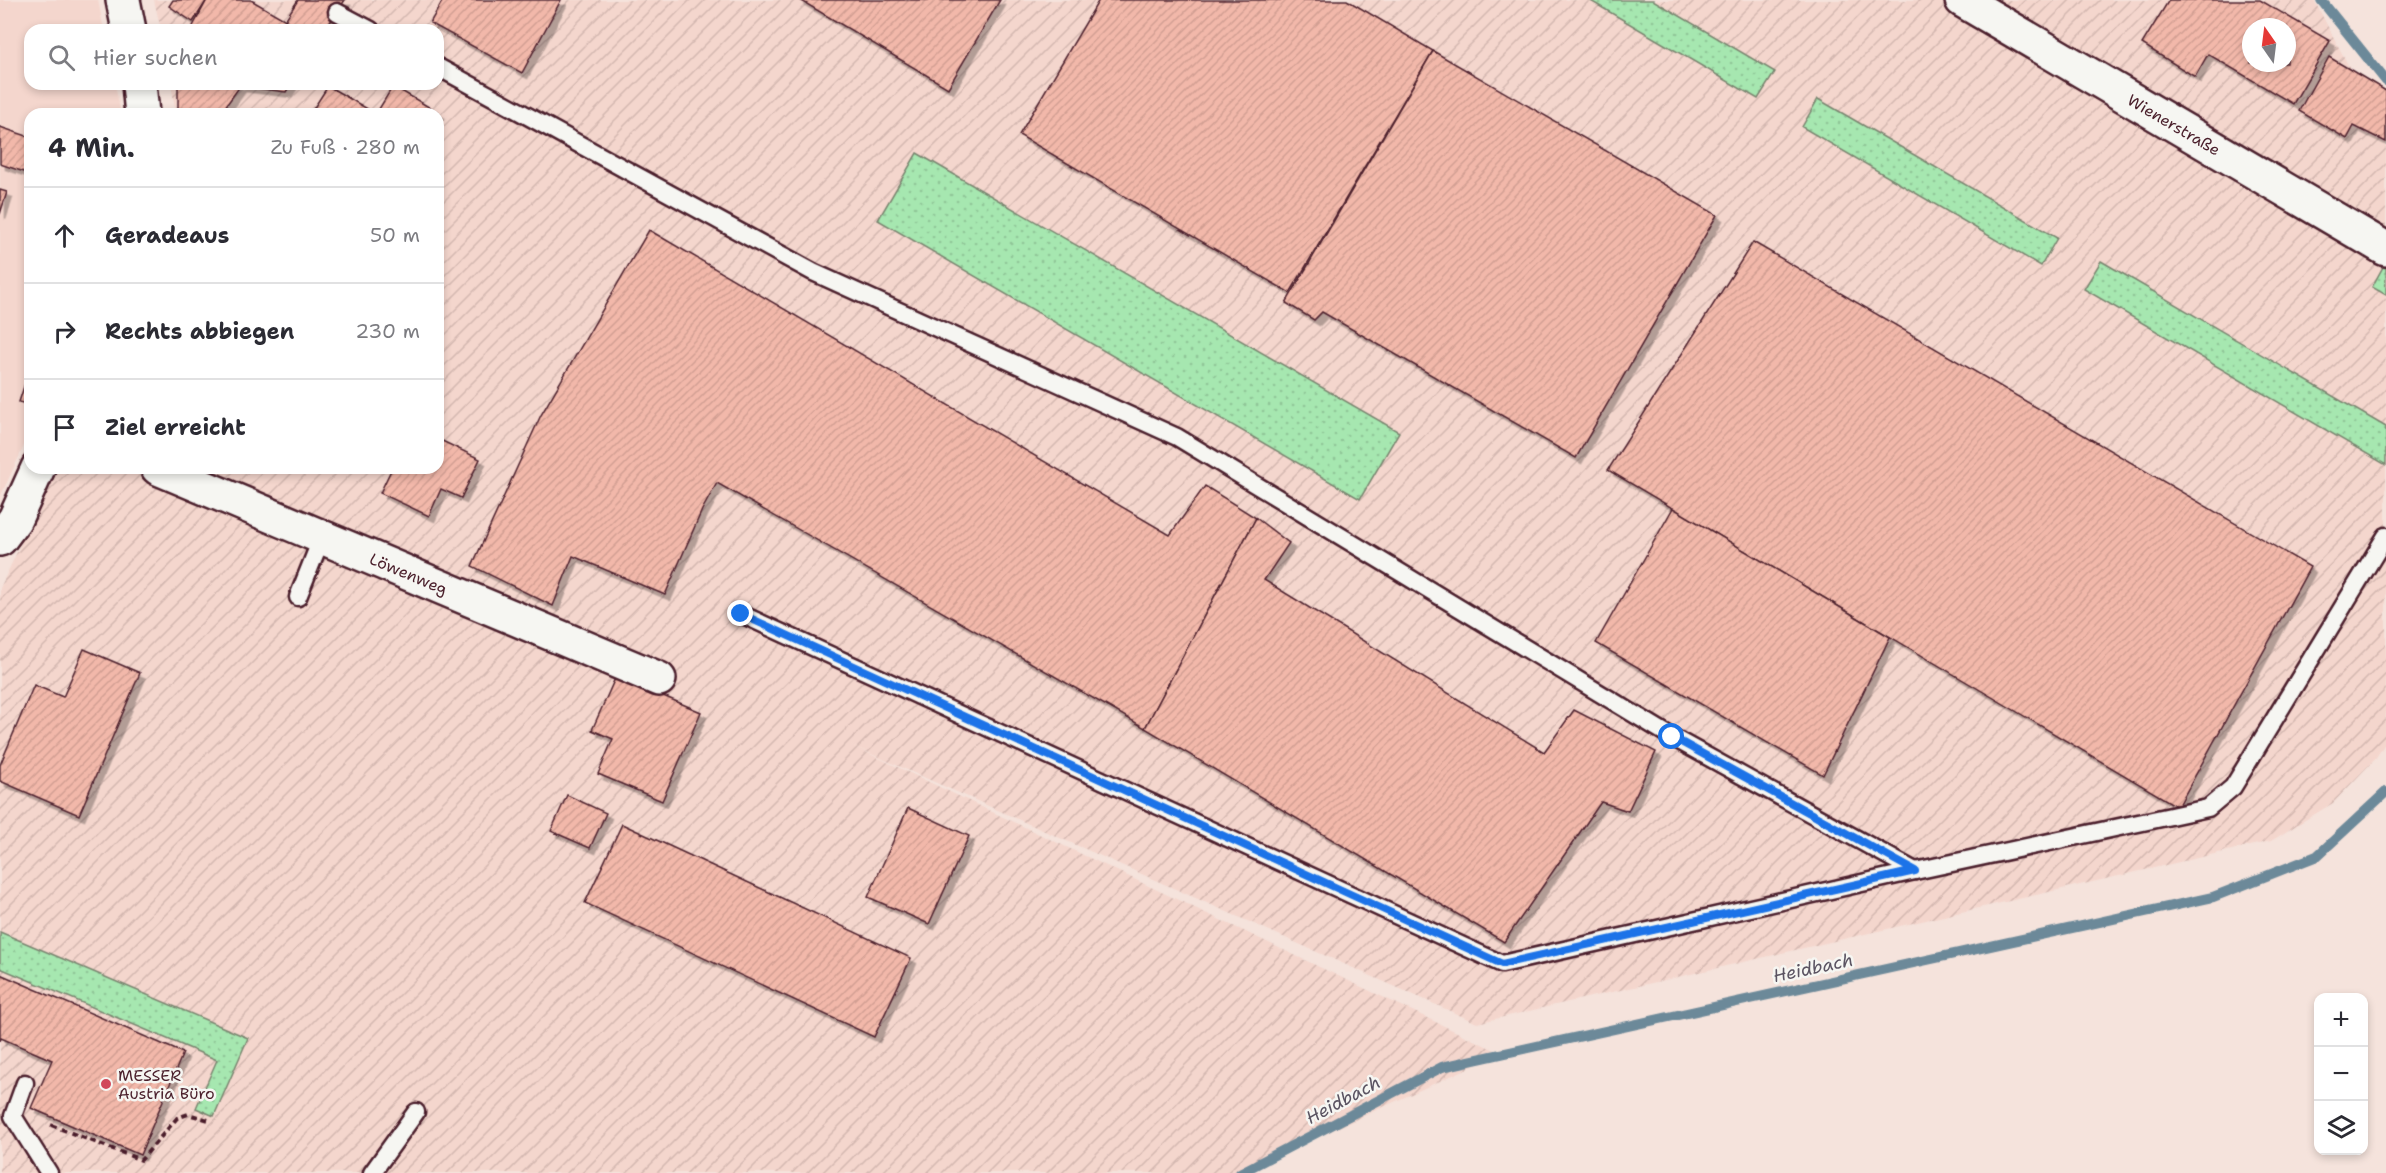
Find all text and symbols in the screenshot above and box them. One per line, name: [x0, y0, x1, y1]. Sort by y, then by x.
north arrow: [2242, 18, 2296, 72]
search box: [24, 24, 444, 90]
icon: search: [45, 41, 78, 74]
text: Hier suchen: [93, 43, 218, 72]
street label: Wienerstraße: [2124, 89, 2224, 160]
text: 4 Min.: [48, 130, 135, 165]
text: Zu Fuß · 280 m: [270, 134, 420, 160]
icon: ahead: [48, 219, 81, 252]
text: Geradeaus: [105, 221, 229, 250]
text: 50 m: [370, 222, 420, 248]
icon: right: [48, 315, 81, 348]
text: Rechts abbiegen: [105, 317, 294, 346]
text: 230 m: [355, 318, 420, 344]
icon: arrive: [48, 411, 81, 444]
text: Ziel erreicht: [105, 413, 246, 442]
street label: Löwenweg: [367, 548, 451, 599]
route end: [727, 600, 753, 626]
route start: [1658, 723, 1684, 749]
water label: Heidbach: [1771, 948, 1855, 988]
map controls: [2314, 993, 2368, 1155]
button: +: [2314, 993, 2368, 1047]
button: −: [2314, 1047, 2368, 1101]
place label: MESSER Austria Büro: [118, 1065, 215, 1104]
water label: Heidbach: [1301, 1070, 1385, 1130]
marker: MESSER Austria Büro: [99, 1077, 113, 1091]
button: layers: [2314, 1101, 2368, 1155]

